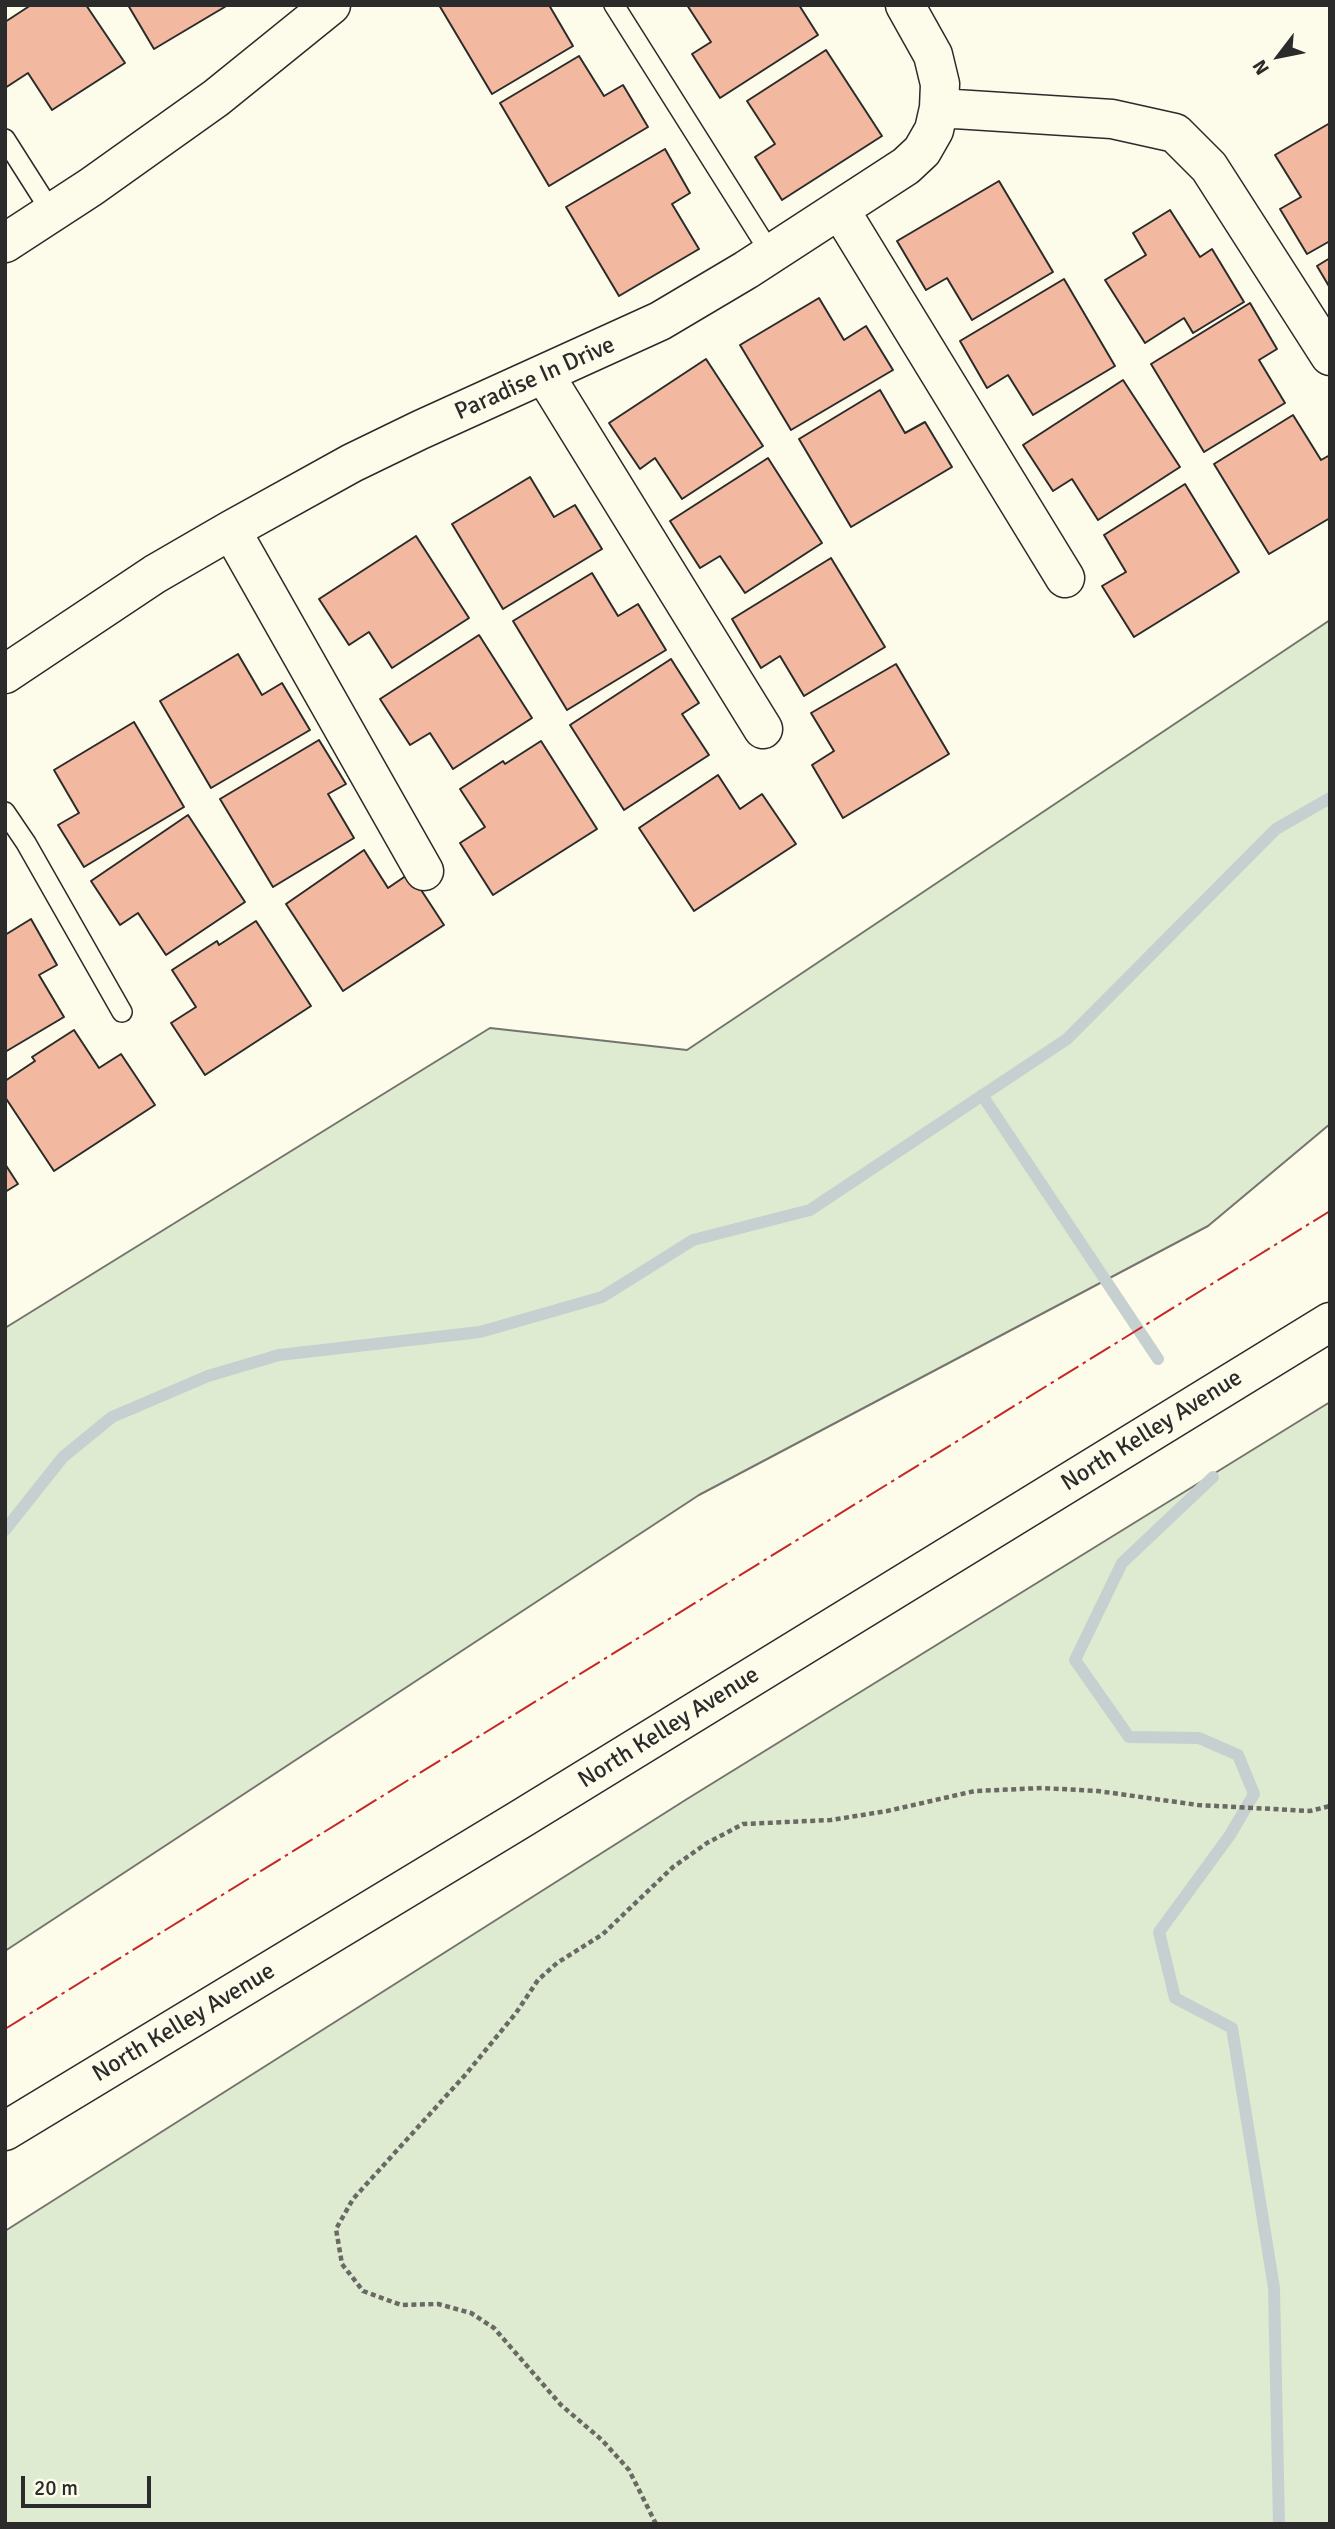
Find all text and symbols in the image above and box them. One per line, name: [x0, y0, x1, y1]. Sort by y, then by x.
north arrow: [1244, 21, 1314, 91]
text: N: [1248, 55, 1275, 79]
street label: Paradise In Drive: [451, 331, 619, 427]
street label: North Kelley Avenue: [1056, 1364, 1248, 1498]
street label: North Kelley Avenue: [573, 1661, 765, 1795]
street label: North Kelley Avenue: [88, 1957, 280, 2089]
scale bar: [24, 2462, 154, 2506]
text: 20 m: [34, 2475, 78, 2501]

